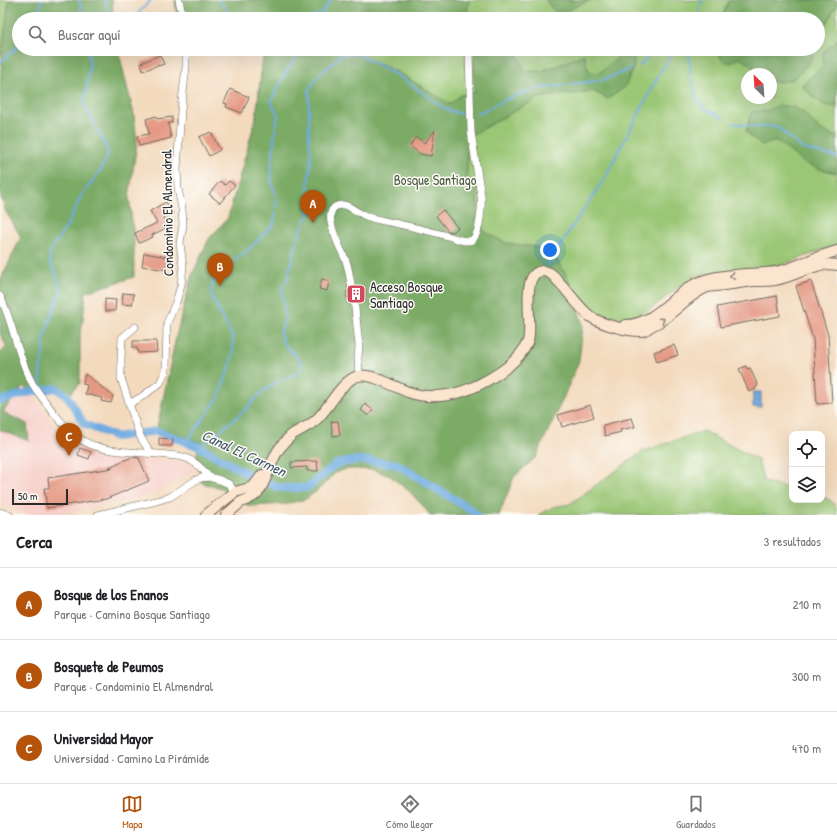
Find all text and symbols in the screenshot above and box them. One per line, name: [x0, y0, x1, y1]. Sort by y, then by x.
search box: [12, 12, 825, 56]
icon: search: [26, 23, 48, 45]
text: Buscar aquí: [58, 24, 121, 45]
north arrow: [741, 68, 777, 104]
street label: Condominio El Almendral: [156, 149, 178, 277]
park label: Bosque Santiago: [394, 170, 477, 190]
pin: A: [300, 190, 326, 223]
your location: [540, 240, 560, 260]
pin: B: [207, 253, 233, 286]
one-way arrow: [729, 271, 735, 280]
place label: Acceso Bosque Santiago: [370, 277, 444, 313]
building icon: Acceso Bosque Santiago: [345, 283, 367, 305]
one-way arrow: [658, 317, 665, 325]
pin: C: [56, 423, 82, 456]
water label: Canal El Carmen: [198, 424, 291, 482]
map controls: [789, 431, 825, 503]
button: locate: [789, 431, 825, 467]
button: layers: [789, 467, 825, 503]
scale bar: [12, 487, 68, 506]
text: 50 m: [18, 489, 38, 503]
text: Cerca: [16, 530, 52, 553]
text: 3 resultados: [763, 532, 821, 550]
text: Bosque de los Enanos: [54, 584, 168, 605]
text: A: [26, 595, 32, 613]
text: 210 m: [793, 595, 821, 613]
text: Parque · Camino Bosque Santiago: [54, 605, 210, 623]
text: Bosquete de Peumos: [54, 656, 163, 677]
text: B: [26, 667, 32, 685]
text: 300 m: [792, 667, 821, 685]
text: Parque · Condominio El Almendral: [54, 677, 213, 695]
text: Universidad Mayor: [54, 728, 153, 749]
text: C: [25, 739, 33, 757]
text: 470 m: [792, 739, 821, 757]
text: Universidad · Camino La Pirámide: [54, 749, 209, 767]
tab: Mapa: [121, 793, 143, 831]
tab: Cómo llegar: [386, 793, 433, 831]
tab: Guardados: [676, 793, 716, 831]

